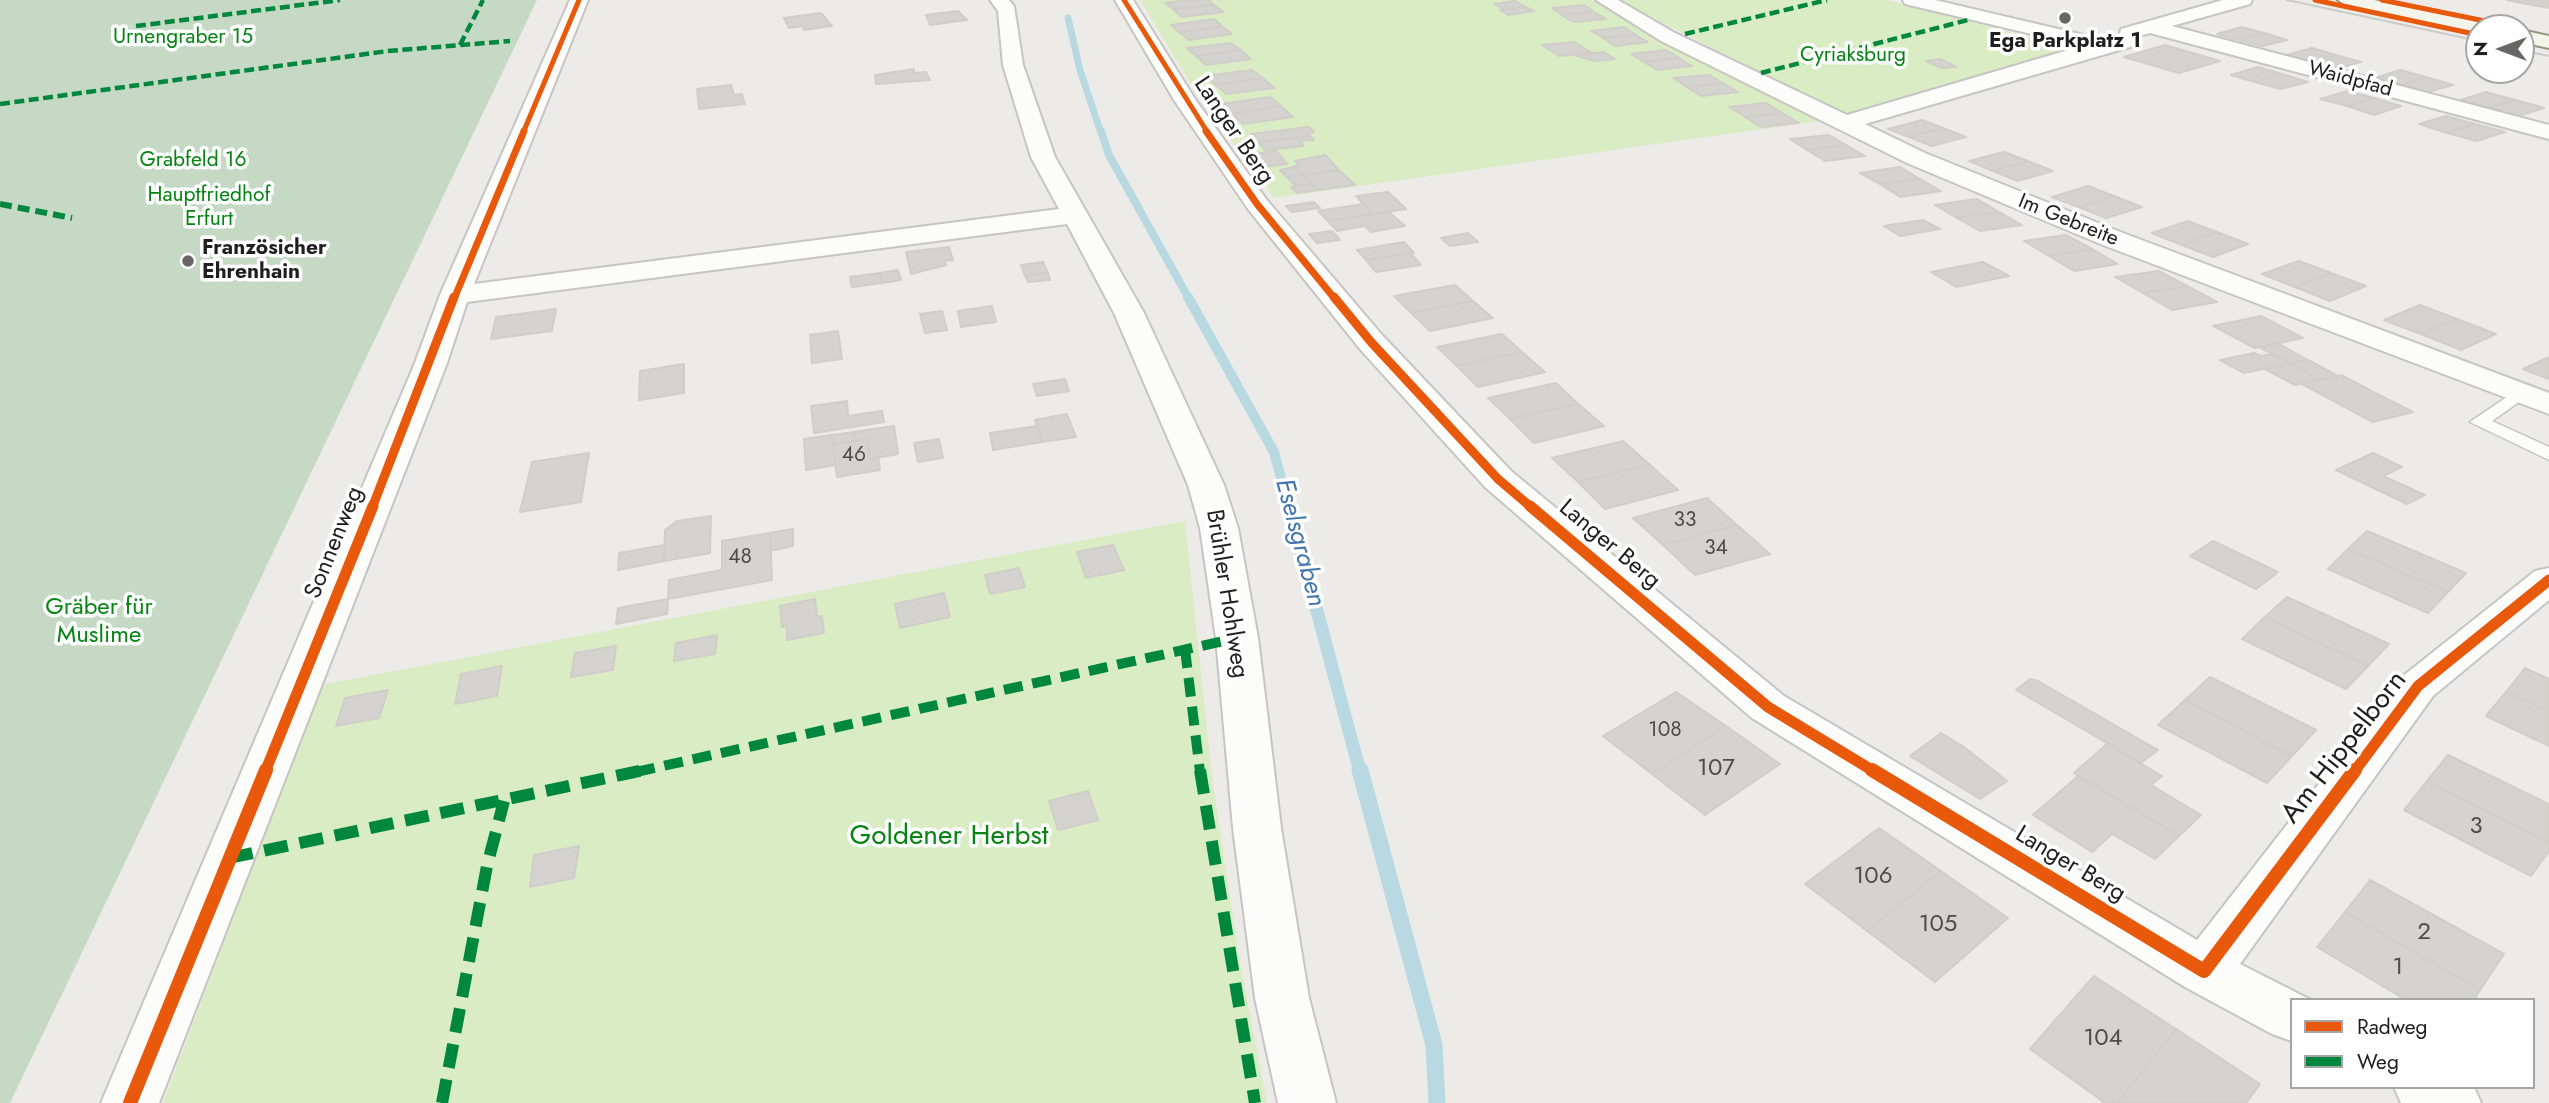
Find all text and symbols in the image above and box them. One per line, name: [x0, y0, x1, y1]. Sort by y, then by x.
marker: Ega Parkplatz 1: [2057, 10, 2073, 26]
north arrow: [2465, 14, 2535, 84]
park label: Urnengraber 15: [113, 25, 253, 51]
place label: Ega Parkplatz 1: [1989, 29, 2141, 55]
text: N: [2467, 41, 2494, 57]
park label: Cyriaksburg: [1800, 43, 1906, 69]
street label: Waidpfad: [2305, 57, 2395, 103]
street label: Langer Berg: [1186, 72, 1280, 190]
park label: Grabfeld 16: [139, 148, 247, 174]
park label: Hauptfriedhof Erfurt: [147, 183, 271, 233]
street label: Im Gebreite: [2014, 189, 2122, 253]
place label: Französicher Ehrenhain: [202, 236, 327, 286]
marker: Französicher Ehrenhain: [180, 253, 196, 269]
house number: 46: [842, 443, 866, 469]
water label: Eselsgraben: [1267, 476, 1331, 610]
street label: Sonnenweg: [299, 483, 371, 603]
street label: Langer Berg: [1552, 494, 1666, 596]
street label: Brühler Hohlweg: [1198, 508, 1254, 680]
house number: 33: [1674, 508, 1696, 534]
house number: 34: [1704, 536, 1728, 562]
house number: 48: [728, 545, 752, 571]
park label: Gräber für Muslime: [45, 594, 153, 650]
street label: Am Hippelborn: [2275, 665, 2415, 831]
house number: 108: [1648, 718, 1682, 744]
house number: 107: [1697, 755, 1735, 783]
house number: 3: [2469, 813, 2483, 841]
park label: Goldener Herbst: [850, 820, 1048, 854]
street label: Langer Berg: [2010, 821, 2130, 909]
house number: 106: [1853, 863, 1893, 891]
house number: 105: [1919, 911, 1957, 939]
house number: 2: [2417, 919, 2431, 947]
house number: 1: [2393, 954, 2403, 982]
legend: [2290, 998, 2535, 1089]
text: Radweg: [2357, 1012, 2428, 1042]
house number: 104: [2083, 1025, 2123, 1053]
text: Weg: [2357, 1047, 2399, 1077]

